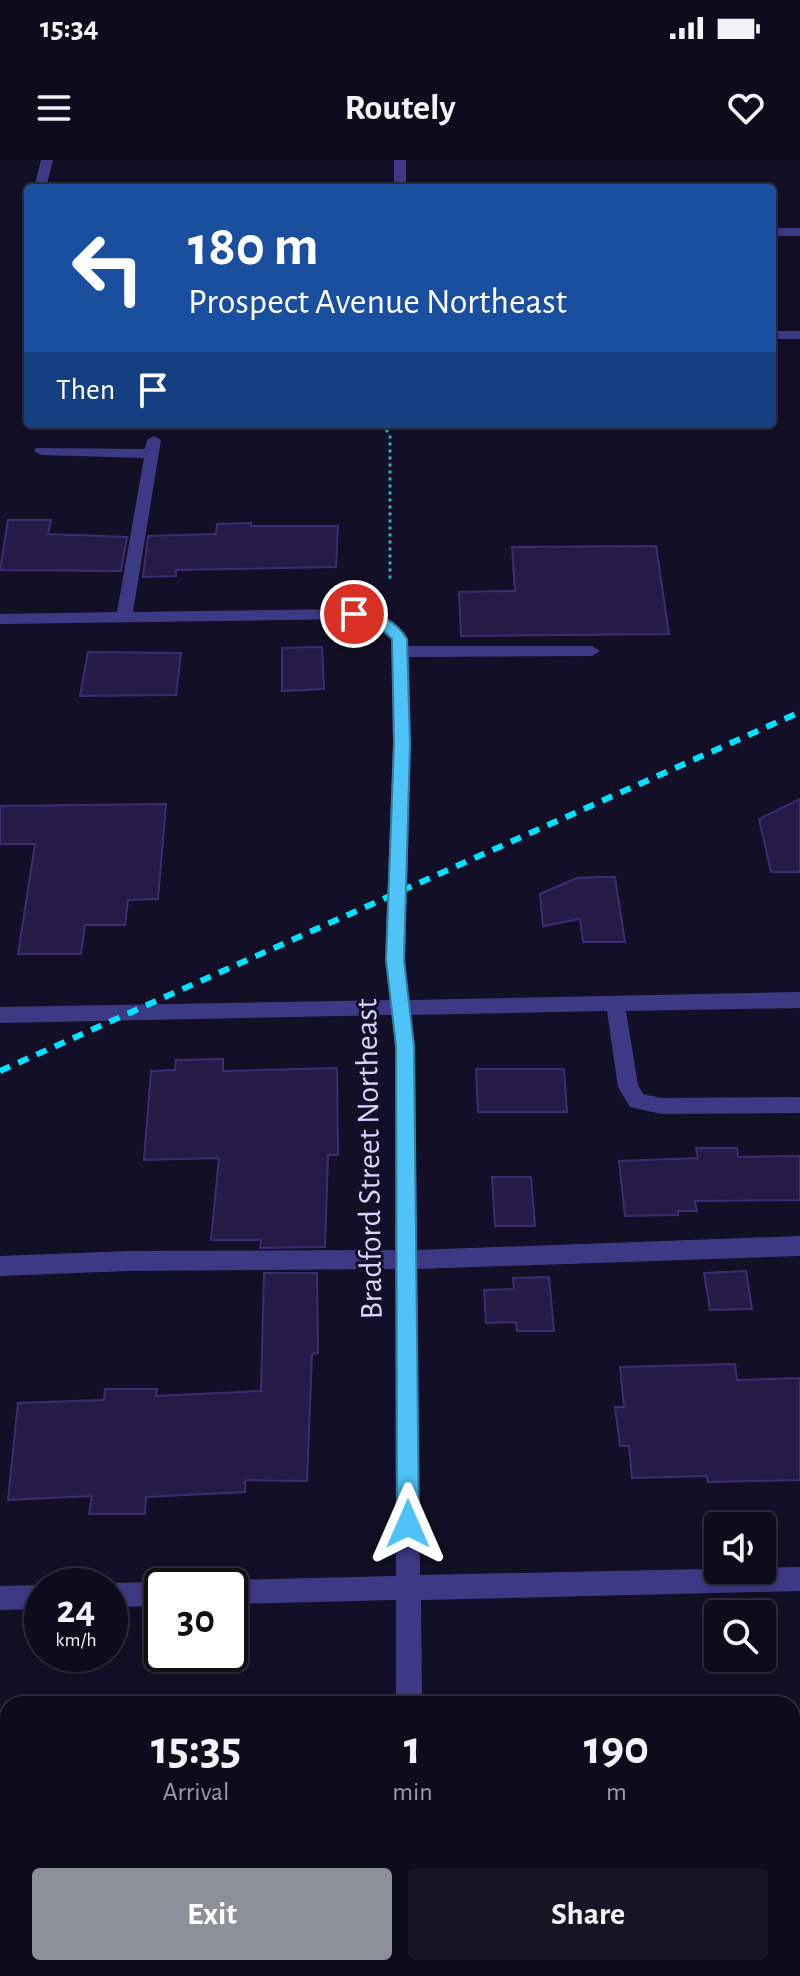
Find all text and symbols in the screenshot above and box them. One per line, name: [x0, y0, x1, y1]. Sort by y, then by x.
text: 15:34: [40, 13, 99, 43]
icon: menu: [32, 86, 76, 130]
icon: heart: [724, 86, 768, 130]
text: Routely: [345, 90, 455, 126]
icon: left: [56, 216, 160, 320]
text: 180 m: [188, 219, 319, 275]
text: Prospect Avenue Northeast: [188, 284, 567, 320]
icon: arrive: [131, 368, 175, 412]
text: Then: [56, 375, 115, 405]
pin: [320, 580, 388, 648]
icon: arrive: [332, 592, 376, 636]
street label: Bradford Street Northeast: [350, 998, 388, 1320]
position arrow: [366, 1482, 450, 1566]
map controls: [704, 1512, 776, 1672]
button: sound: [704, 1512, 776, 1584]
speed limit sign: 30: [144, 1568, 248, 1672]
text: 24: [57, 1590, 95, 1630]
button: search: [704, 1600, 776, 1672]
text: km/h: [55, 1630, 97, 1650]
text: 15:35: [151, 1725, 241, 1773]
text: 1: [404, 1725, 421, 1773]
text: 190: [584, 1725, 649, 1773]
text: Arrival: [163, 1779, 230, 1805]
text: min: [392, 1779, 433, 1805]
text: m: [606, 1779, 627, 1805]
button: Exit: [32, 1868, 392, 1960]
button: Share: [408, 1868, 768, 1960]

